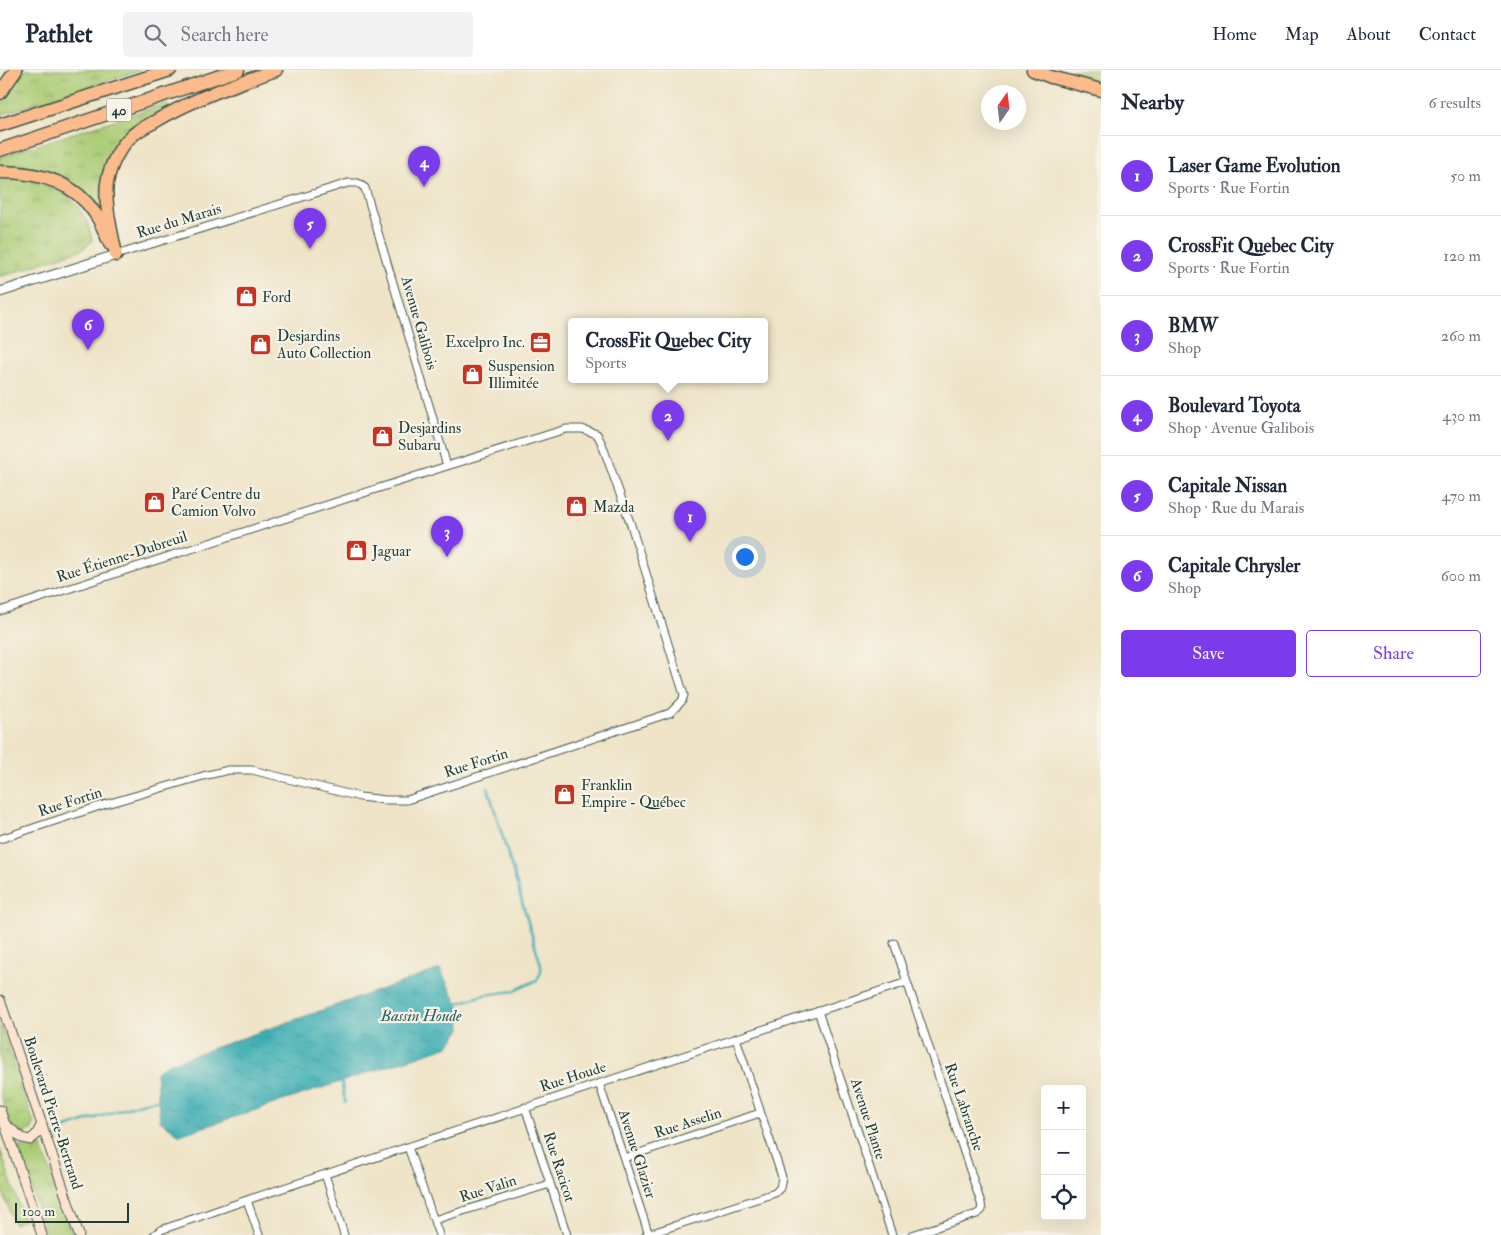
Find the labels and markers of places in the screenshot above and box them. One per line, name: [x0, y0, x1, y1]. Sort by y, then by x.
pin: 4: [408, 146, 440, 187]
pin: 5: [294, 208, 326, 249]
shop icon: Ford: [234, 285, 258, 309]
place label: Ford: [262, 288, 292, 307]
pin: 6: [72, 309, 104, 350]
place label: Desjardins Auto Collection: [276, 327, 371, 363]
office icon: Excelpro Inc.: [529, 330, 553, 354]
shop icon: Desjardins Auto Collection: [249, 333, 273, 357]
place label: Excelpro Inc.: [445, 333, 525, 353]
place label: Suspension Illimitée: [488, 357, 555, 393]
shop icon: Suspension Illimitée: [460, 363, 484, 387]
pin: 2: [652, 400, 684, 441]
place label: Desjardins Subaru: [398, 419, 461, 455]
shop icon: Desjardins Subaru: [370, 425, 394, 449]
place label: Paré Centre du Camion Volvo: [171, 485, 261, 521]
shop icon: Paré Centre du Camion Volvo: [143, 491, 167, 515]
shop icon: Mazda: [565, 495, 589, 519]
place label: Mazda: [593, 498, 635, 517]
pin: 1: [674, 501, 706, 542]
pin: 3: [431, 516, 463, 557]
shop icon: Jaguar: [344, 539, 368, 563]
place label: Jaguar: [371, 542, 411, 562]
place label: Franklin Empire - Québec: [581, 776, 686, 813]
shop icon: Franklin Empire - Québec: [553, 782, 577, 806]

